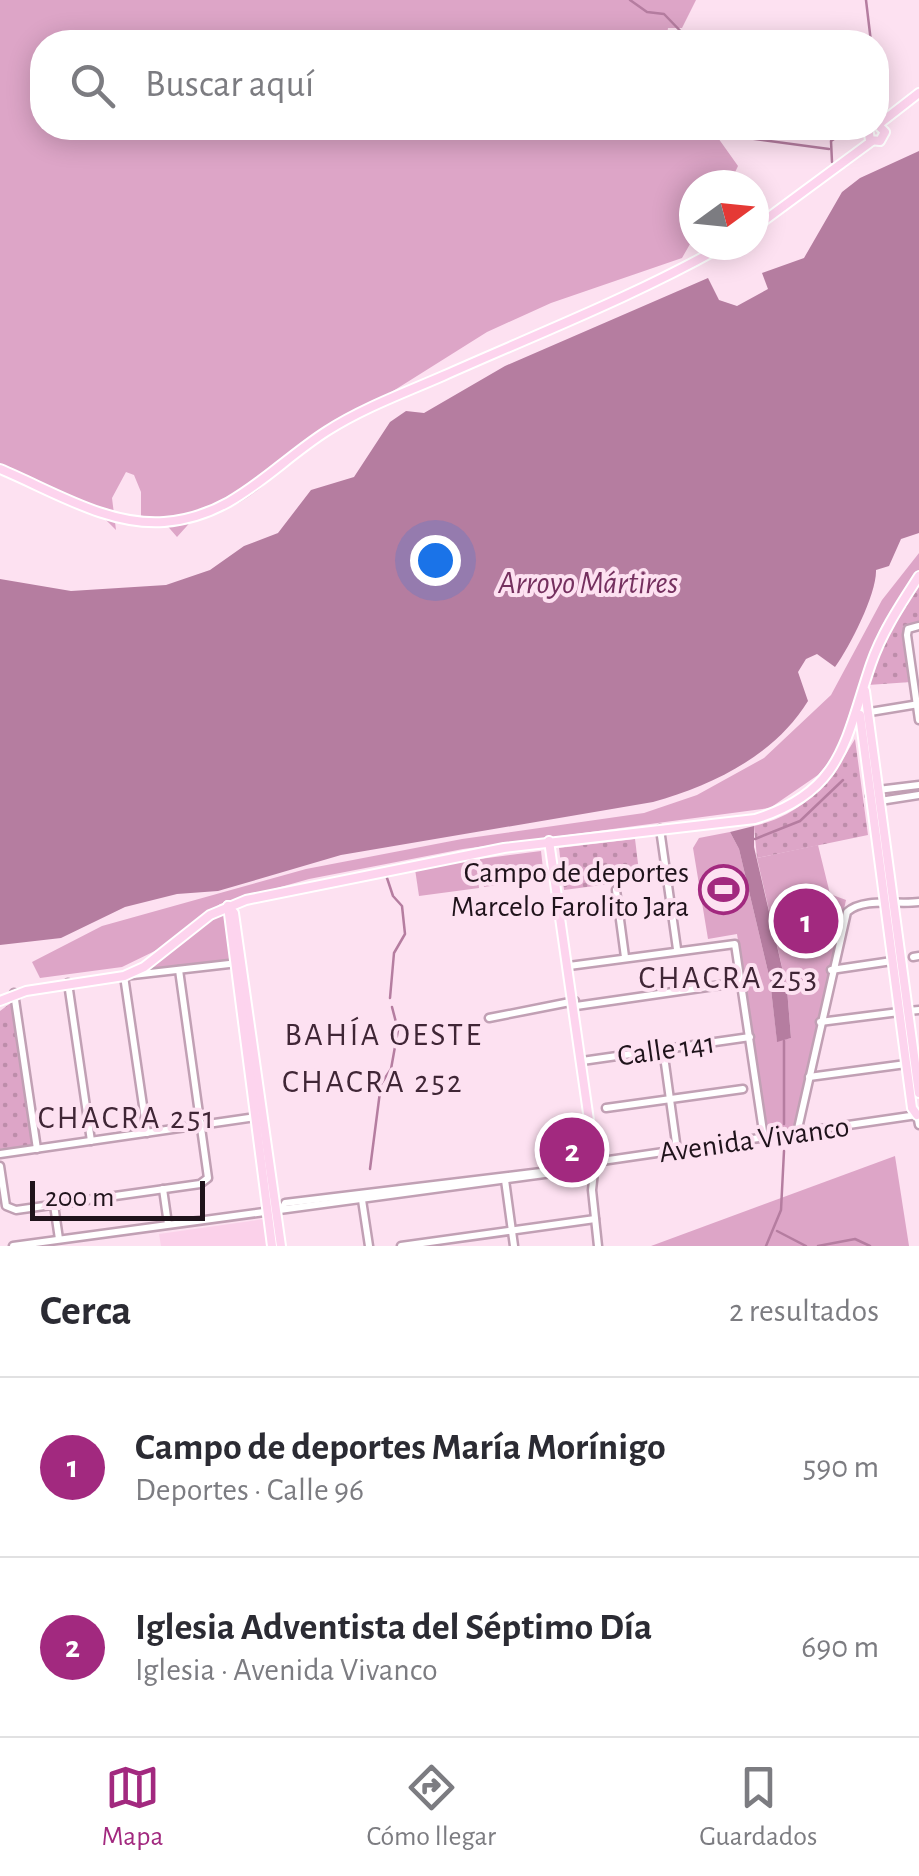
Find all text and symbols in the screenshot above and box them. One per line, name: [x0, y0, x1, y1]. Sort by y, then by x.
search box: [30, 30, 889, 140]
icon: search: [65, 58, 120, 113]
text: Buscar aquí: [145, 66, 314, 104]
north arrow: [679, 170, 769, 260]
your location: [410, 535, 461, 586]
water label: Arroyo Mártires: [497, 567, 678, 599]
place label: Campo de deportes Marcelo Farolito Jara: [451, 858, 689, 922]
sports icon: Campo de deportes Marcelo Farolito Jara: [698, 863, 750, 915]
pin: 1: [774, 884, 838, 958]
district label: CHACRA 253: [639, 962, 819, 994]
district label: BAHÍA OESTE: [285, 1016, 483, 1051]
street label: Calle 141: [615, 1028, 717, 1072]
district label: CHACRA 252: [282, 1066, 464, 1098]
district label: CHACRA 251: [38, 1102, 216, 1134]
pin: 2: [540, 1112, 604, 1188]
street label: Avenida Vivanco: [657, 1112, 851, 1168]
scale bar: [30, 1176, 205, 1220]
text: 200 m: [45, 1184, 114, 1212]
text: Cerca: [40, 1290, 131, 1332]
text: 2 resultados: [729, 1295, 879, 1327]
text: Campo de deportes María Morínigo: [135, 1429, 666, 1467]
text: 1: [67, 1451, 78, 1483]
text: 590 m: [803, 1451, 879, 1483]
text: Deportes · Calle 96: [135, 1474, 364, 1506]
text: Iglesia Adventista del Séptimo Día: [135, 1609, 652, 1647]
text: 2: [65, 1631, 80, 1663]
text: 690 m: [801, 1631, 879, 1663]
text: Iglesia · Avenida Vivanco: [135, 1654, 438, 1686]
tab: Mapa: [102, 1760, 163, 1854]
tab: Cómo llegar: [367, 1760, 496, 1854]
tab: Guardados: [699, 1760, 817, 1854]

